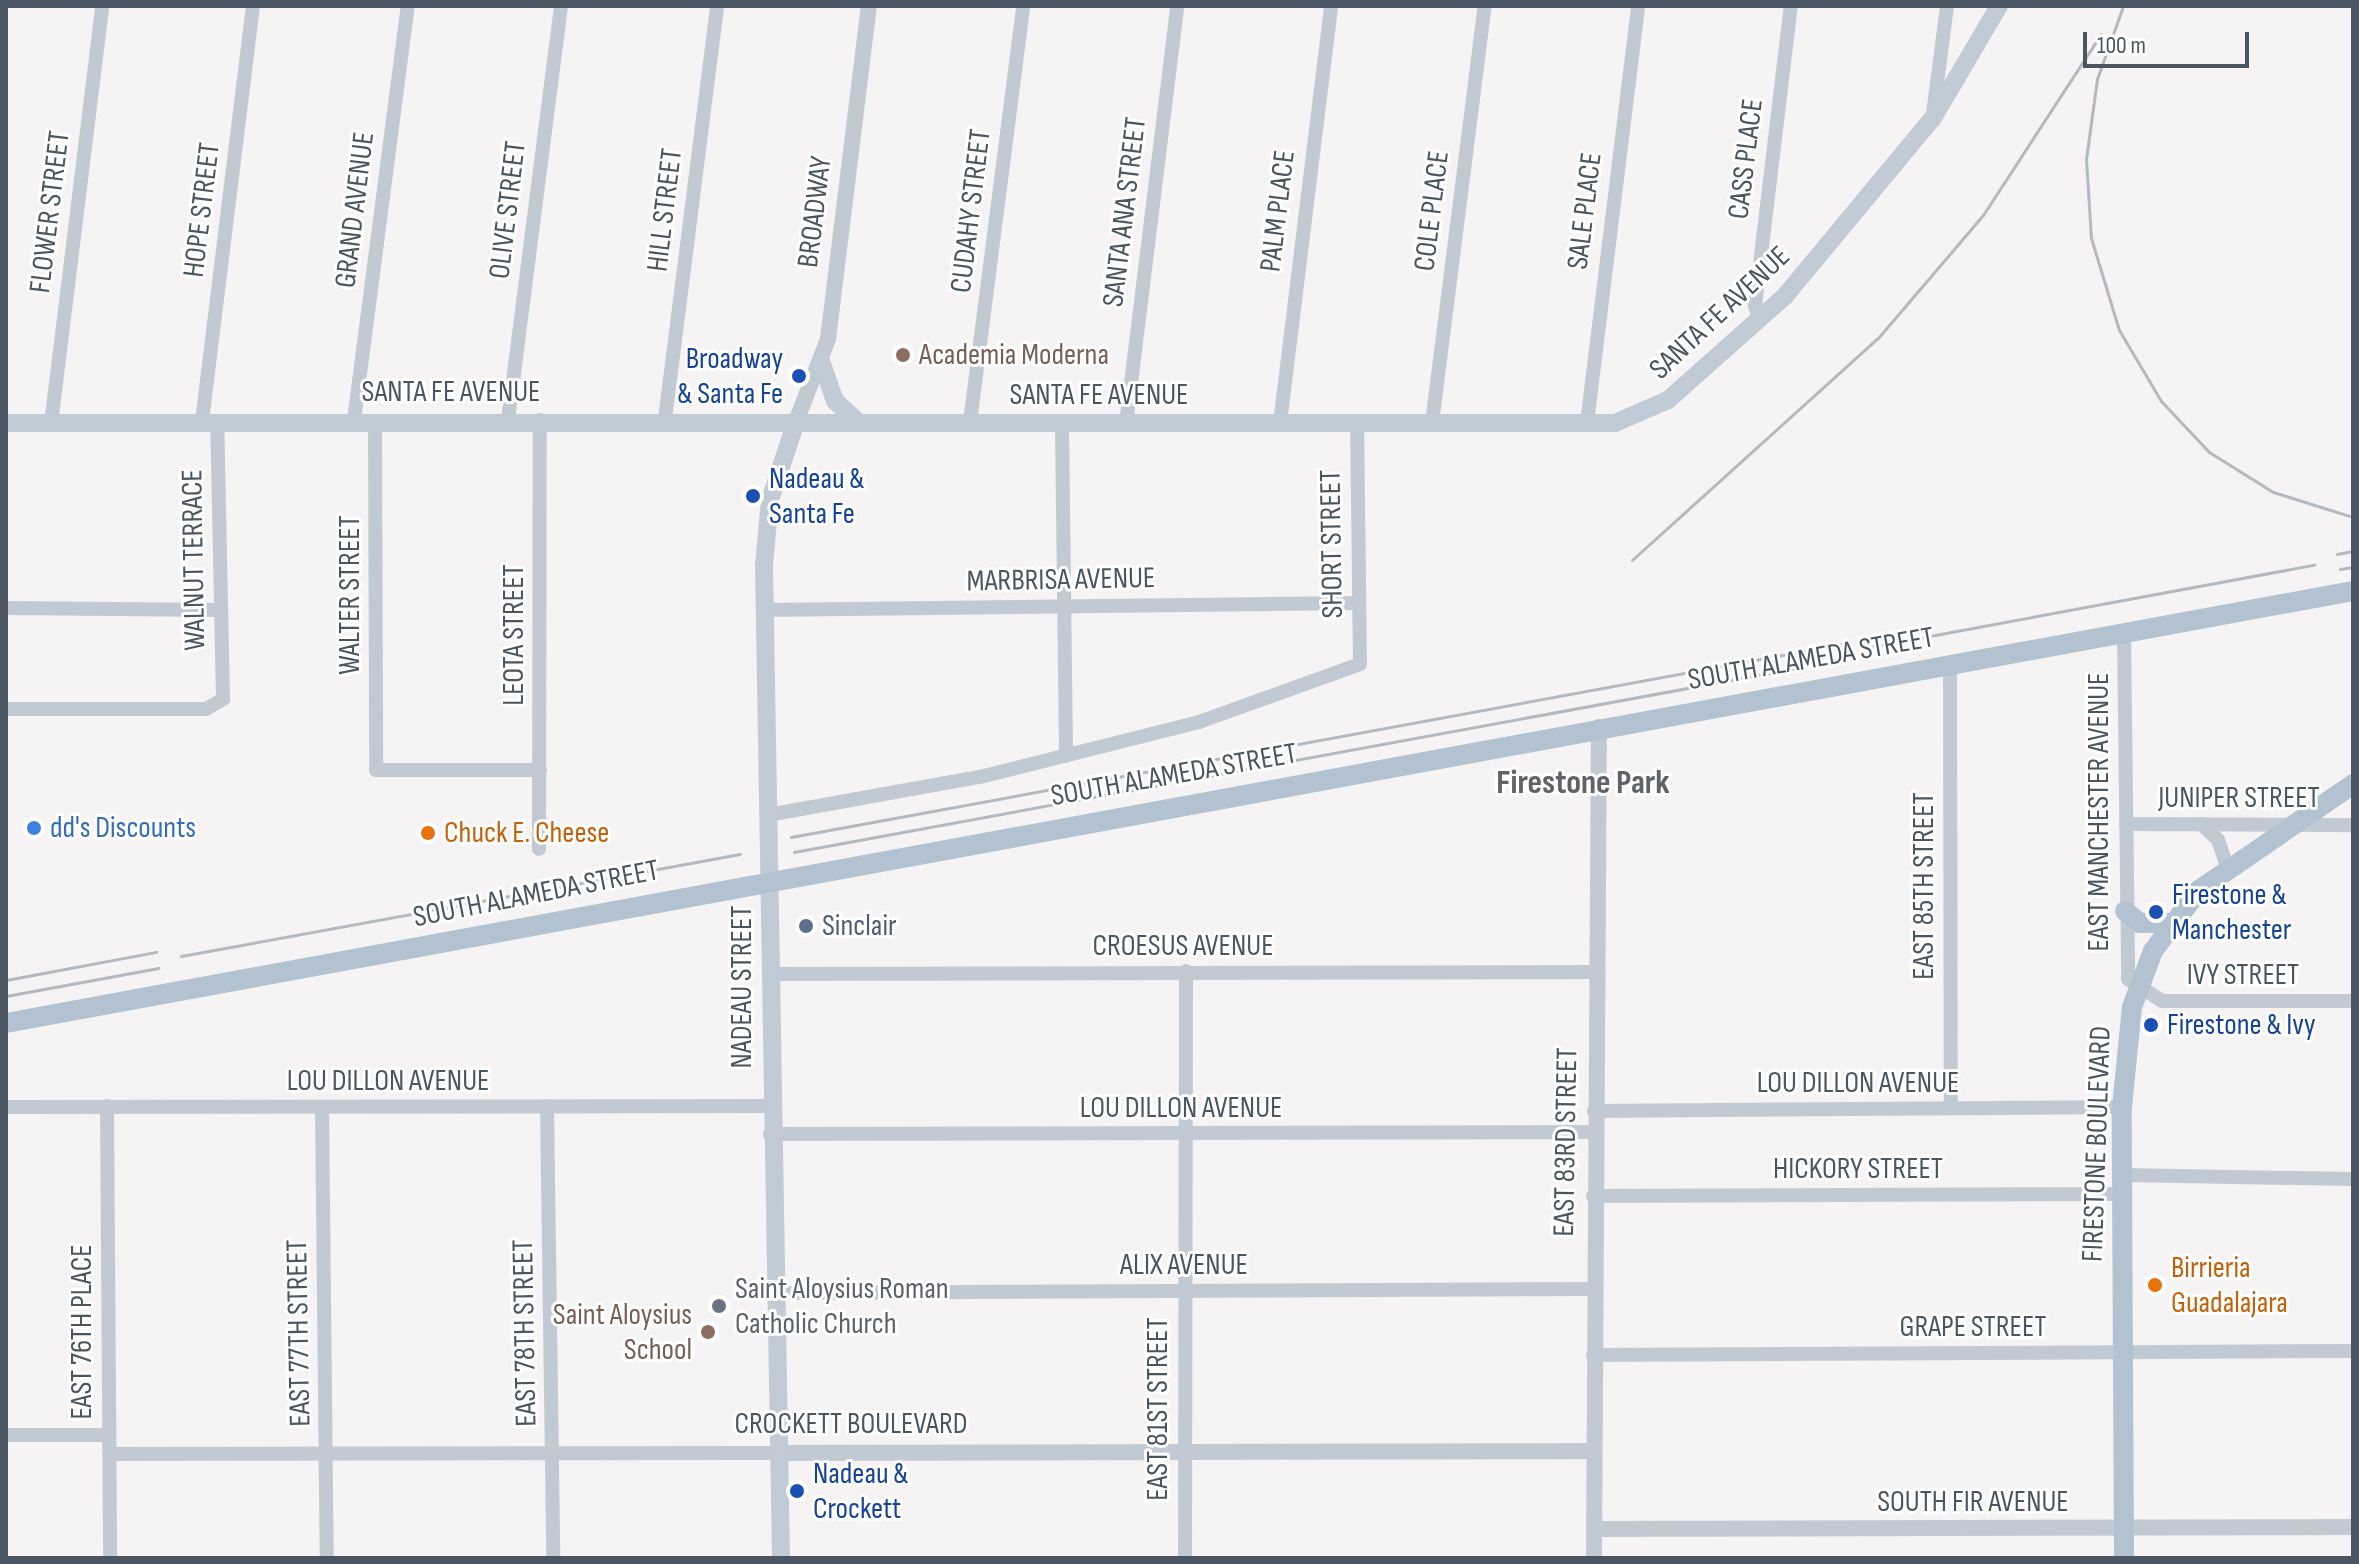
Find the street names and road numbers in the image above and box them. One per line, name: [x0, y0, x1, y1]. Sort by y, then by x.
street label: CASS PLACE: [1721, 97, 1771, 221]
street label: SANTA ANA STREET: [1096, 115, 1154, 309]
street label: CUDAHY STREET: [943, 127, 999, 295]
street label: FLOWER STREET: [22, 129, 78, 295]
street label: GRAND AVENUE: [328, 130, 382, 290]
street label: OLIVE STREET: [482, 139, 534, 281]
street label: HOPE STREET: [176, 141, 228, 279]
street label: HILL STREET: [640, 146, 690, 274]
street label: PALM PLACE: [1253, 148, 1303, 274]
street label: COLE PLACE: [1407, 149, 1457, 273]
street label: SALE PLACE: [1560, 151, 1610, 271]
street label: BROADWAY: [790, 154, 840, 270]
street label: SANTA FE AVENUE: [1642, 239, 1798, 387]
street label: SANTA FE AVENUE: [362, 374, 540, 410]
street label: SANTA FE AVENUE: [1010, 377, 1188, 413]
street label: WALNUT TERRACE: [174, 469, 214, 651]
street label: SHORT STREET: [1313, 469, 1351, 619]
street label: WALTER STREET: [332, 515, 368, 675]
street label: MARBRISA AVENUE: [966, 560, 1156, 600]
street label: LEOTA STREET: [496, 564, 532, 706]
street label: SOUTH ALAMEDA STREET: [1685, 620, 1937, 698]
street label: EAST MANCHESTER AVENUE: [2081, 673, 2117, 951]
street label: SOUTH ALAMEDA STREET: [1048, 736, 1300, 814]
street label: JUNIPER STREET: [2158, 780, 2320, 816]
street label: EAST 85TH STREET: [1906, 792, 1942, 980]
street label: SOUTH ALAMEDA STREET: [410, 853, 662, 935]
street label: NADEAU STREET: [724, 906, 760, 1068]
street label: CROESUS AVENUE: [1093, 928, 1273, 964]
street label: IVY STREET: [2187, 957, 2299, 993]
street label: FIRESTONE BOULEVARD: [2075, 1025, 2119, 1263]
street label: EAST 83RD STREET: [1546, 1047, 1586, 1237]
street label: LOU DILLON AVENUE: [287, 1063, 489, 1099]
street label: LOU DILLON AVENUE: [1757, 1065, 1959, 1101]
street label: LOU DILLON AVENUE: [1080, 1090, 1282, 1126]
street label: HICKORY STREET: [1773, 1151, 1943, 1187]
street label: EAST 77TH STREET: [279, 1239, 319, 1427]
street label: EAST 78TH STREET: [505, 1239, 545, 1427]
street label: EAST 76TH PLACE: [64, 1244, 100, 1420]
street label: ALIX AVENUE: [1120, 1247, 1248, 1283]
street label: GRAPE STREET: [1900, 1309, 2046, 1345]
street label: EAST 81ST STREET: [1140, 1317, 1176, 1501]
street label: CROCKETT BOULEVARD: [734, 1406, 968, 1442]
street label: SOUTH FIR AVENUE: [1877, 1484, 2069, 1520]

